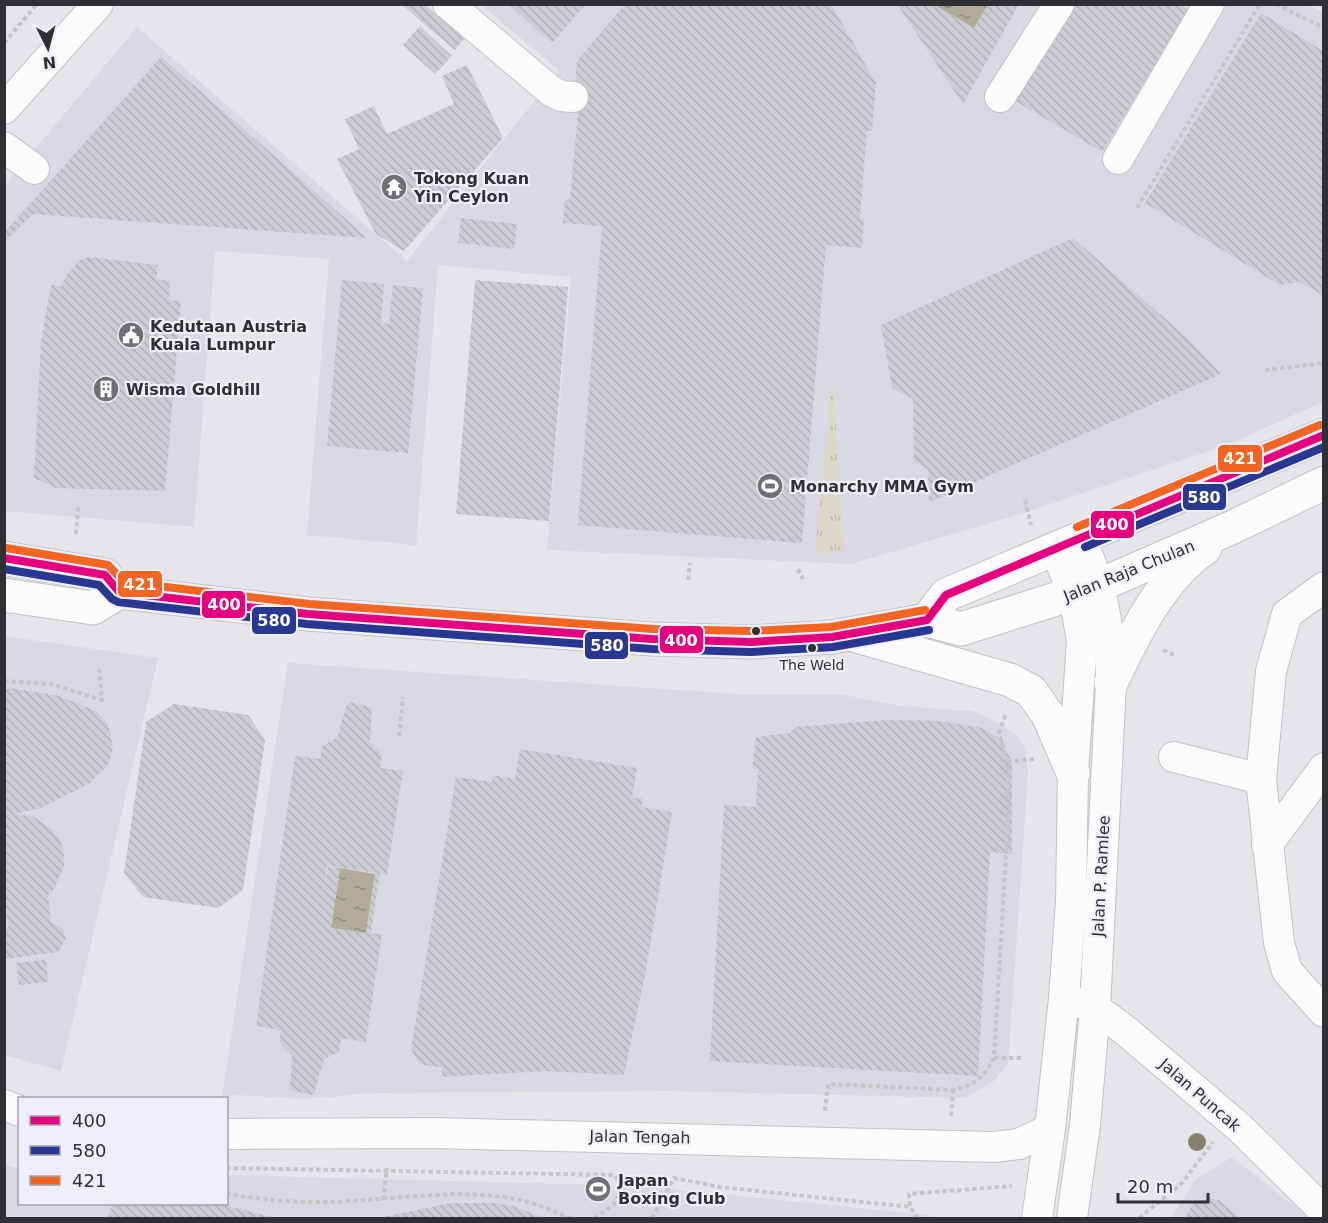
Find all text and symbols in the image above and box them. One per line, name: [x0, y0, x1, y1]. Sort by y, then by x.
north arrow: [18, 18, 78, 78]
text: N: [42, 52, 57, 73]
place label: Tokong Kuan Yin Ceylon: [413, 169, 529, 206]
temple icon: Tokong Kuan Yin Ceylon: [379, 172, 409, 202]
place label: Kedutaan Austria Kuala Lumpur: [150, 317, 307, 354]
public building icon: Kedutaan Austria Kuala Lumpur: [116, 320, 146, 350]
building icon: Wisma Goldhill: [91, 374, 121, 404]
place label: Wisma Goldhill: [126, 380, 261, 399]
line badge: 421: [1217, 444, 1263, 473]
text: 421: [1223, 449, 1257, 468]
sports icon: Monarchy MMA Gym: [755, 471, 785, 501]
place label: Monarchy MMA Gym: [790, 477, 974, 496]
line badge: 580: [1182, 483, 1227, 511]
text: 580: [1187, 488, 1221, 507]
line badge: 400: [1090, 510, 1135, 539]
text: 400: [1095, 515, 1129, 534]
street label: Jalan Raja Chulan: [1060, 536, 1197, 606]
line badge: 421: [117, 570, 163, 598]
text: 421: [123, 575, 157, 594]
line badge: 400: [201, 590, 246, 619]
text: 400: [207, 595, 241, 614]
line badge: 580: [251, 606, 297, 635]
text: 580: [257, 611, 291, 630]
line badge: 400: [659, 625, 704, 654]
unlabelled marker: [750, 625, 762, 637]
line badge: 580: [584, 631, 629, 660]
text: 400: [664, 631, 698, 650]
text: 580: [590, 636, 624, 655]
marker: The Weld: [806, 642, 818, 654]
place label: The Weld: [779, 657, 844, 673]
street label: Jalan P. Ramlee: [1088, 815, 1114, 938]
street label: Jalan Puncak: [1155, 1054, 1245, 1136]
legend: [18, 1097, 228, 1205]
text: 400: [72, 1110, 106, 1131]
street label: Jalan Tengah: [588, 1127, 691, 1147]
text: 580: [72, 1140, 106, 1161]
scale bar: [1118, 1166, 1208, 1204]
text: 421: [72, 1170, 106, 1191]
place label: Japan Boxing Club: [617, 1171, 725, 1208]
sports icon: Japan Boxing Club: [583, 1174, 613, 1204]
text: 20 m: [1127, 1176, 1173, 1197]

